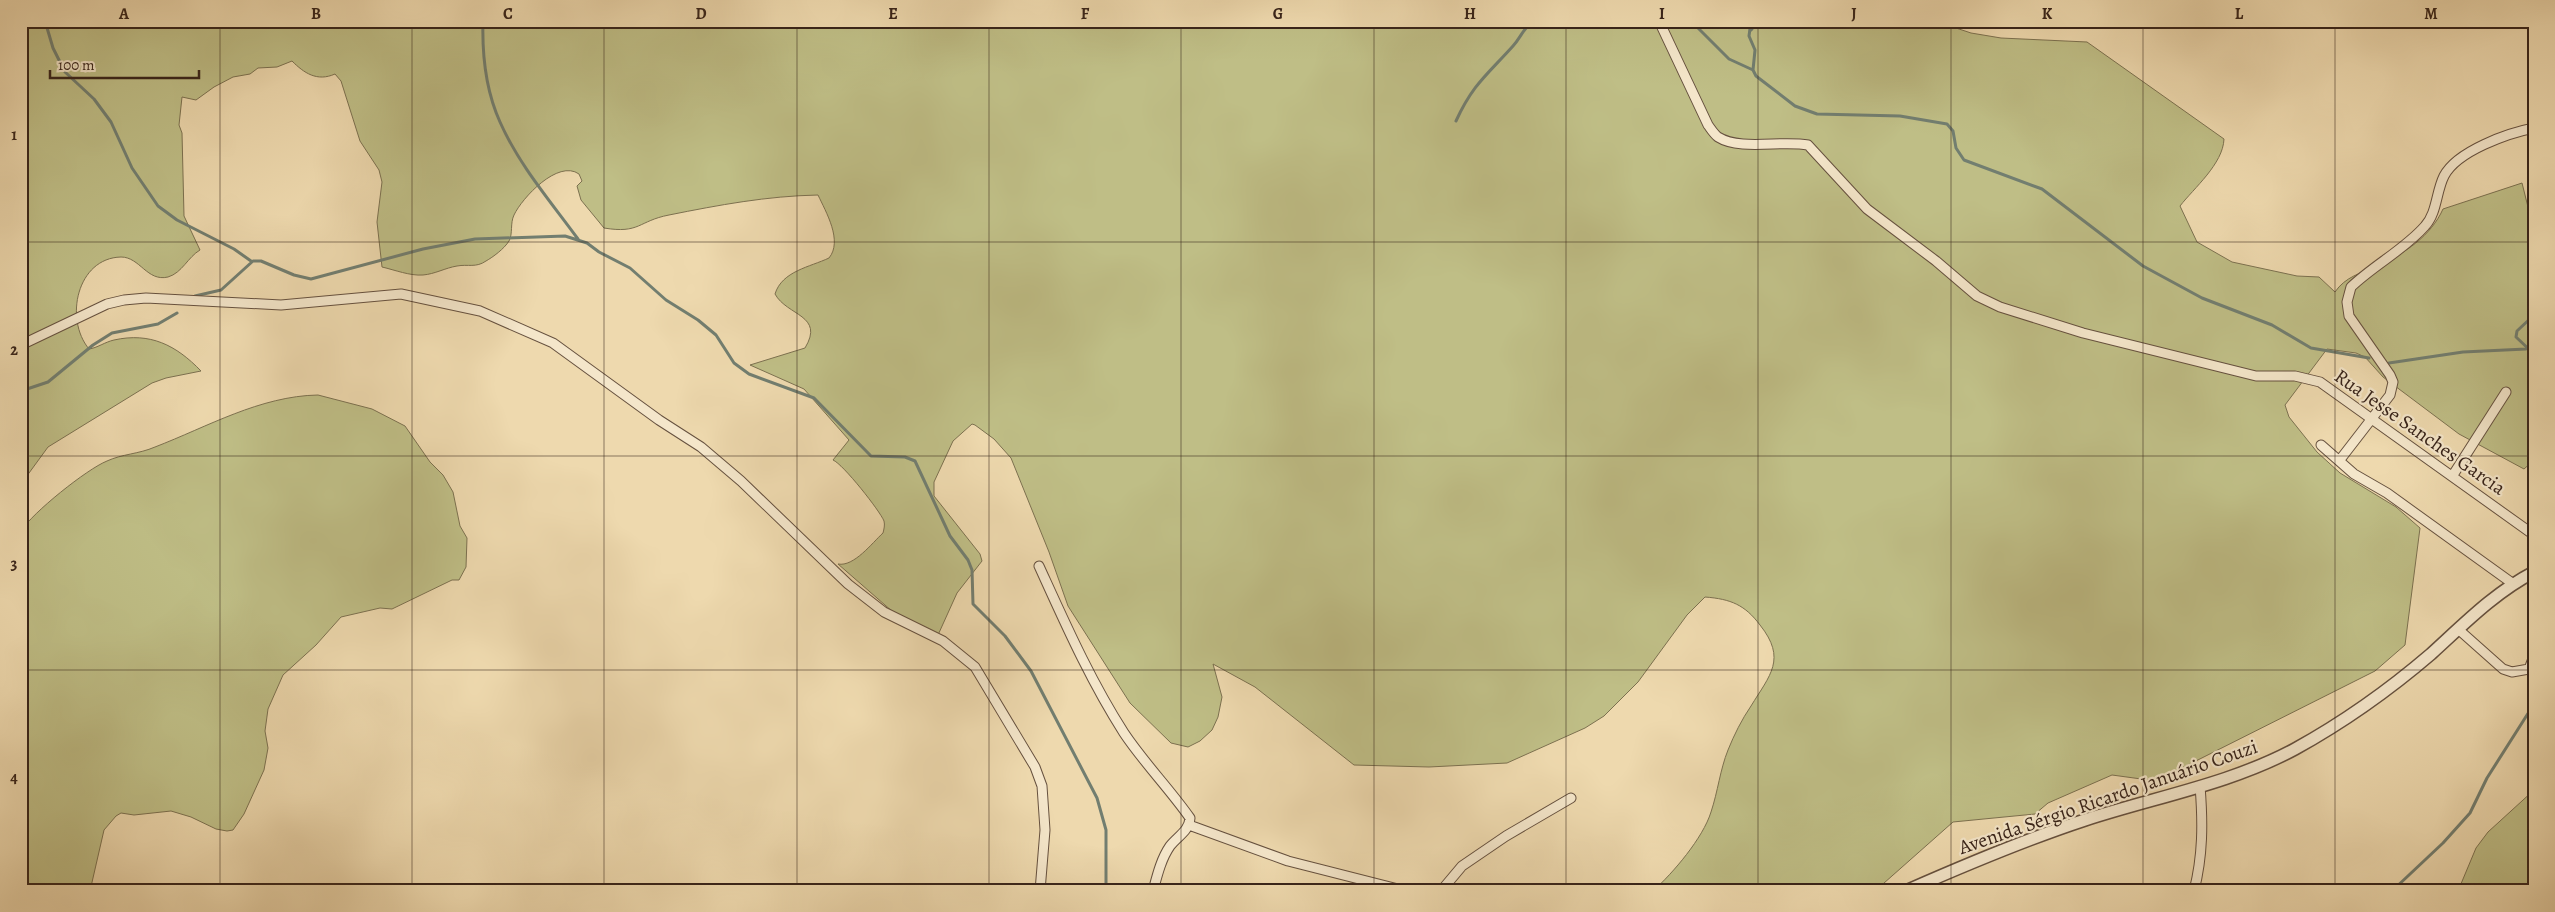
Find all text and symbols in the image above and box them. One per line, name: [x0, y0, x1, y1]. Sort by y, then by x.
text: A: [118, 3, 130, 25]
text: B: [311, 3, 321, 25]
text: C: [503, 3, 513, 25]
text: D: [695, 3, 707, 25]
text: E: [888, 3, 898, 25]
text: F: [1081, 3, 1090, 25]
text: G: [1273, 3, 1283, 25]
text: H: [1464, 3, 1476, 25]
text: I: [1659, 3, 1665, 25]
text: J: [1851, 3, 1857, 25]
text: K: [2042, 3, 2053, 25]
text: L: [2235, 3, 2244, 25]
text: M: [2424, 3, 2438, 25]
scale bar: [50, 48, 199, 80]
text: 100 m: [58, 55, 95, 75]
text: 1: [11, 124, 17, 146]
text: 2: [10, 339, 18, 361]
street label: Rua Jesse Sanches Garcia: [2329, 363, 2512, 502]
text: 3: [11, 553, 18, 575]
street label: Avenida Sérgio Ricardo Januário Couzi: [1954, 733, 2261, 861]
text: 4: [10, 767, 18, 789]

